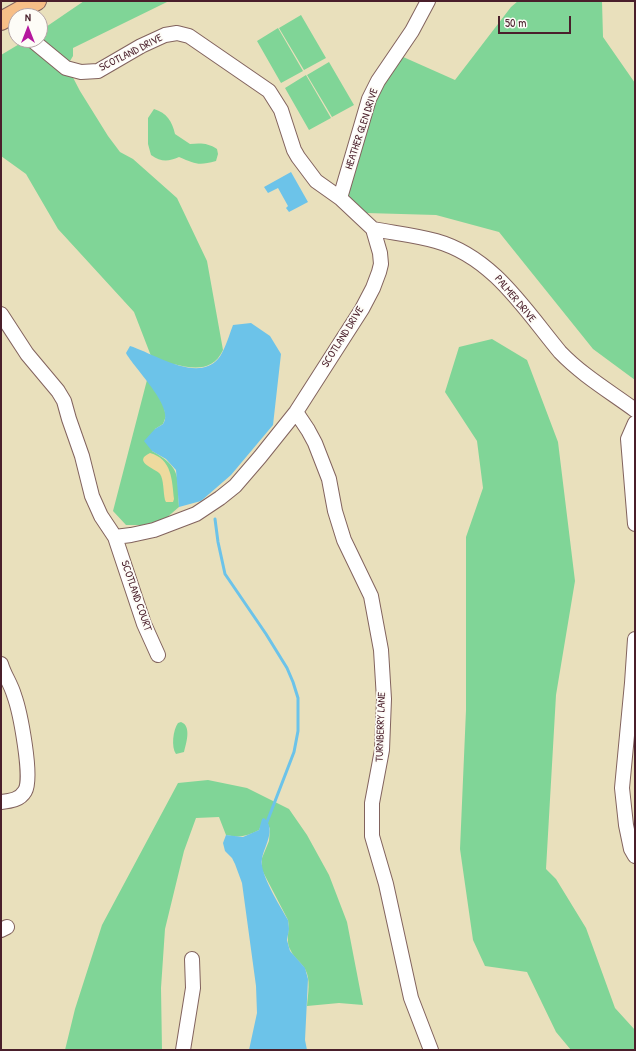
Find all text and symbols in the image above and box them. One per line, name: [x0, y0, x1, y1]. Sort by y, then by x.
north arrow: [8, 8, 48, 48]
scale bar: [500, 8, 573, 34]
text: N: [25, 10, 31, 24]
text: 50 m: [505, 14, 526, 31]
street label: SCOTLAND DRIVE: [97, 31, 165, 75]
street label: HEATHER GLEN DRIVE: [343, 87, 381, 171]
street label: PALMER DRIVE: [491, 273, 539, 325]
street label: SCOTLAND DRIVE: [319, 304, 367, 370]
street label: SCOTLAND COURT: [118, 559, 154, 633]
street label: TURNBERRY LANE: [373, 692, 389, 762]

